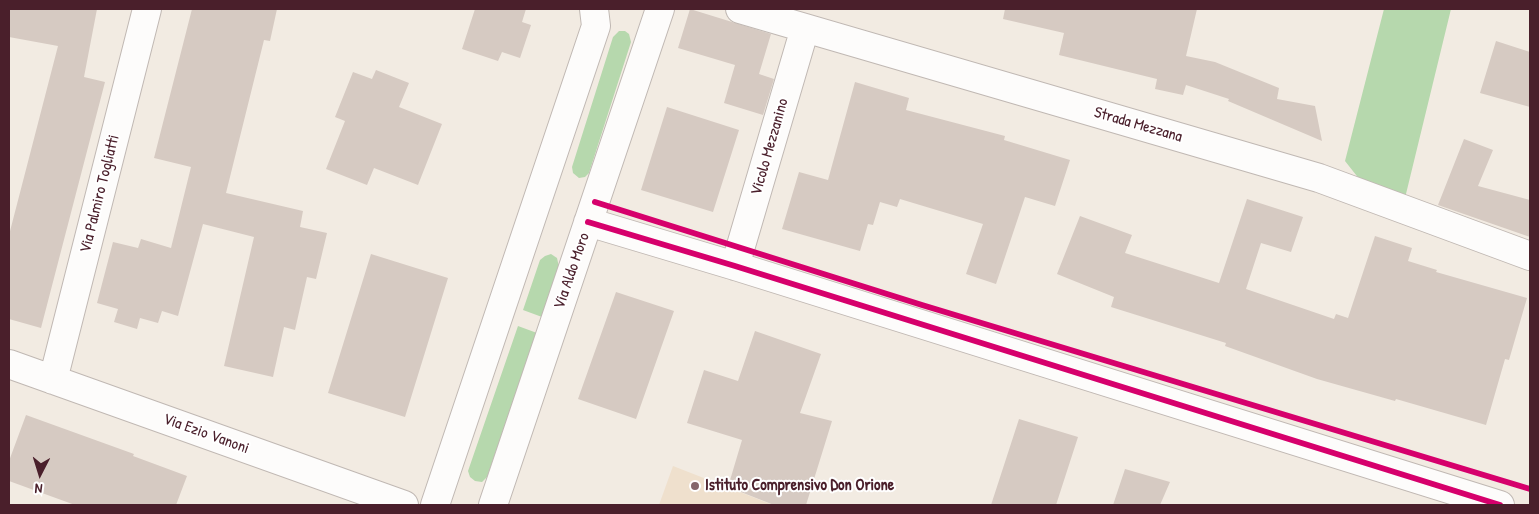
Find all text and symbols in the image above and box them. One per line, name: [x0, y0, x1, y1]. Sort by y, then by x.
street label: Vicolo Mezzanino: [747, 96, 793, 198]
street label: Strada Mezzana: [1092, 103, 1184, 147]
street label: Via Palmiro Togliatti: [76, 133, 124, 255]
street label: Via Aldo Moro: [550, 230, 594, 312]
street label: Via Ezio Vanoni: [160, 410, 252, 458]
north arrow: [15, 449, 65, 499]
place label: Istituto Comprensivo Don Orione: [705, 476, 894, 496]
text: N: [34, 480, 43, 499]
marker: Istituto Comprensivo Don Orione: [689, 480, 701, 492]

